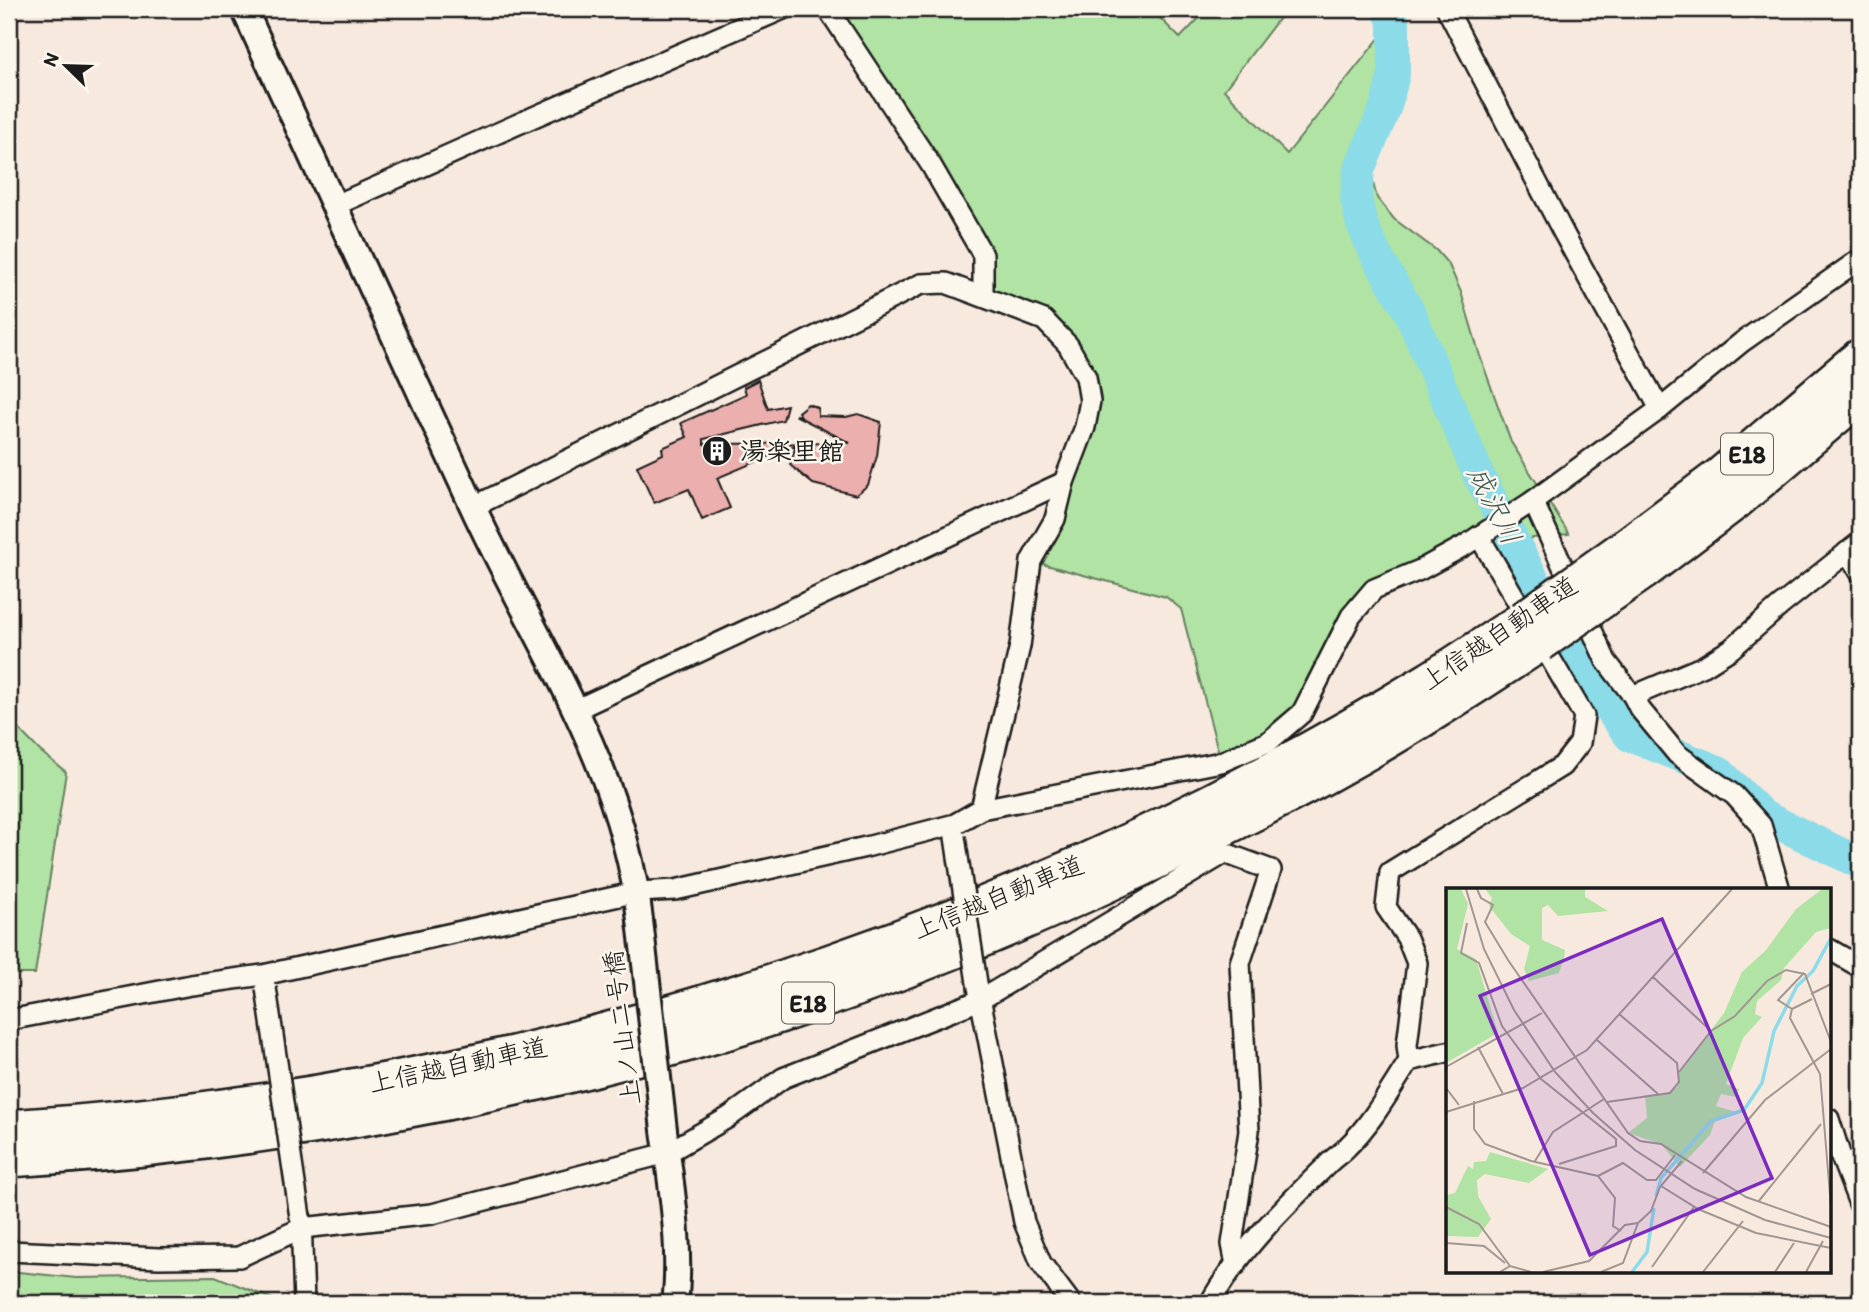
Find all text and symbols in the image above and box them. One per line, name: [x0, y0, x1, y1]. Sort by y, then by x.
north arrow: [32, 32, 102, 102]
text: N: [38, 49, 64, 70]
building icon: 湯楽里館: [700, 434, 734, 468]
road number: E18: [1721, 434, 1773, 475]
place label: 湯楽里館: [740, 435, 844, 467]
water label: 成沢川: [1461, 460, 1529, 550]
street label: 上信越自動車道: [1415, 569, 1583, 697]
street label: 上信越自動車道: [908, 848, 1088, 946]
inset map: [1446, 888, 1830, 1274]
street label: 上ノ山二号橋: [597, 949, 647, 1107]
road number: E18: [782, 982, 834, 1023]
street label: 上信越自動車道: [366, 1030, 550, 1100]

